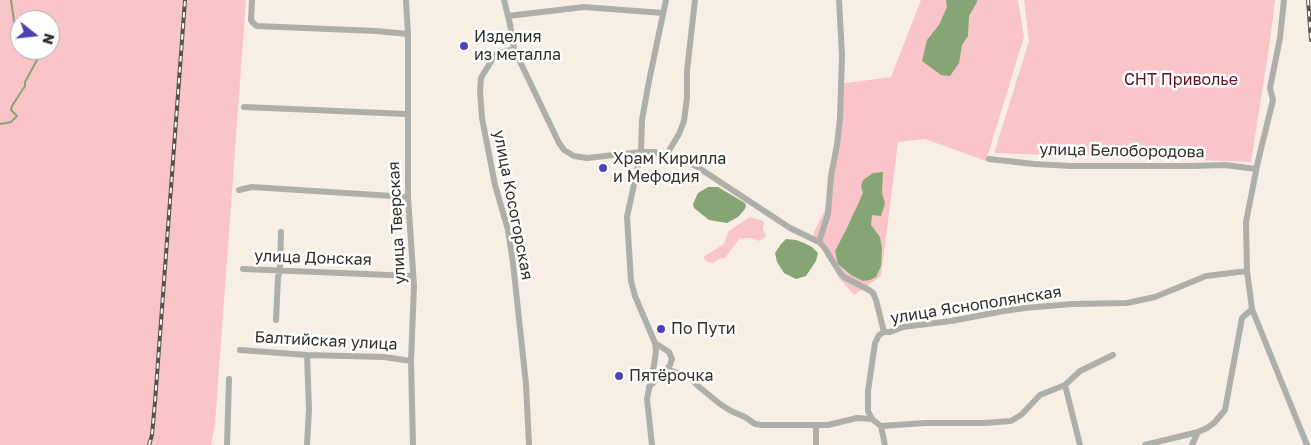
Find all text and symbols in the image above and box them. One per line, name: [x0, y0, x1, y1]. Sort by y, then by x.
north arrow: [10, 10, 60, 60]
place label: Изделия из металла: [474, 27, 561, 65]
text: N: [39, 32, 59, 46]
marker: Изделия из металла: [458, 40, 470, 52]
park label: СНТ Приволье: [1124, 70, 1238, 90]
street label: улица Косогорская: [489, 128, 537, 282]
street label: улица Белобородова: [1039, 140, 1205, 162]
place label: Храм Кирилла и Мефодия: [613, 149, 726, 187]
street label: улица Тверская: [384, 161, 410, 285]
marker: Храм Кирилла и Мефодия: [597, 162, 609, 174]
street label: улица Донская: [254, 246, 372, 270]
street label: улица Яснополянская: [889, 282, 1063, 328]
place label: По Пути: [671, 319, 735, 339]
marker: По Пути: [655, 323, 667, 335]
street label: Балтийская улица: [254, 328, 398, 354]
place label: Пятёрочка: [629, 366, 713, 386]
marker: Пятёрочка: [613, 370, 625, 382]

